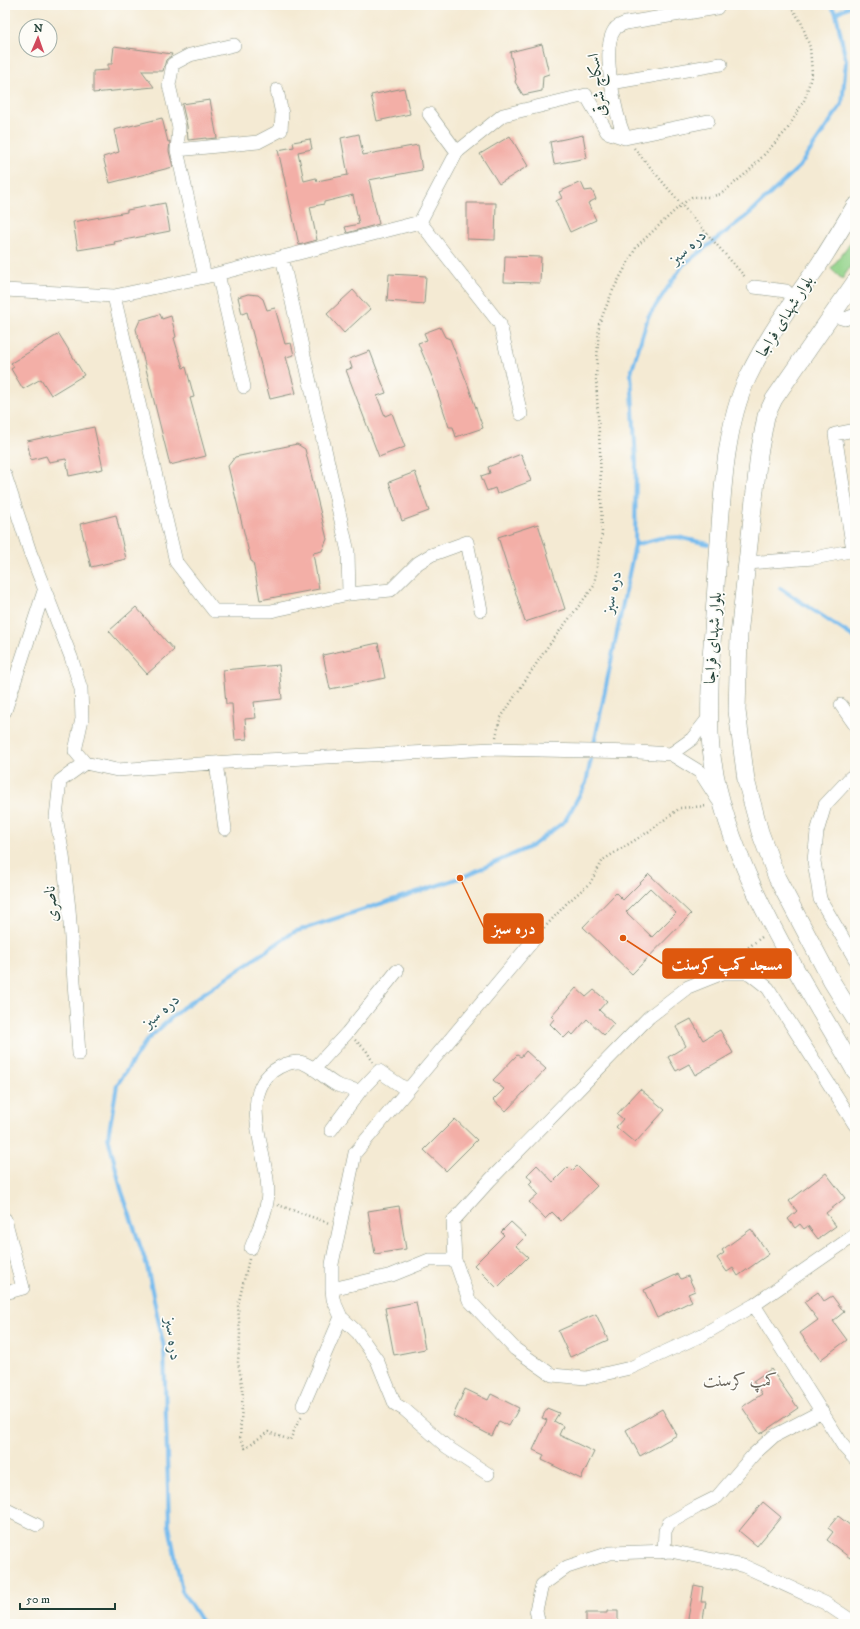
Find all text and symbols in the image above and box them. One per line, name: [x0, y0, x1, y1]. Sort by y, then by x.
north arrow: [18, 18, 58, 58]
text: N: [34, 22, 43, 36]
street label: اسکاچ شرقی: [583, 52, 615, 118]
water label: دره سبز: [663, 224, 712, 271]
street label: بلوار شهدای فراجا: [752, 272, 818, 360]
water label: دره سبز: [596, 568, 627, 617]
street label: بلوار شهدای فراجا: [700, 591, 726, 685]
street label: ناصری: [39, 885, 63, 923]
callout: دره سبز: [484, 914, 543, 943]
text: دره سبز: [490, 918, 536, 940]
callout: مسجد کمپ کرسنت: [663, 949, 791, 978]
text: مسجد کمپ کرسنت: [671, 954, 783, 977]
water label: دره سبز: [136, 988, 185, 1035]
water label: دره سبز: [159, 1314, 187, 1362]
district label: کمپ کرسنت: [703, 1370, 777, 1393]
scale bar: [20, 1585, 115, 1611]
text: 50 m: [26, 1592, 50, 1607]

